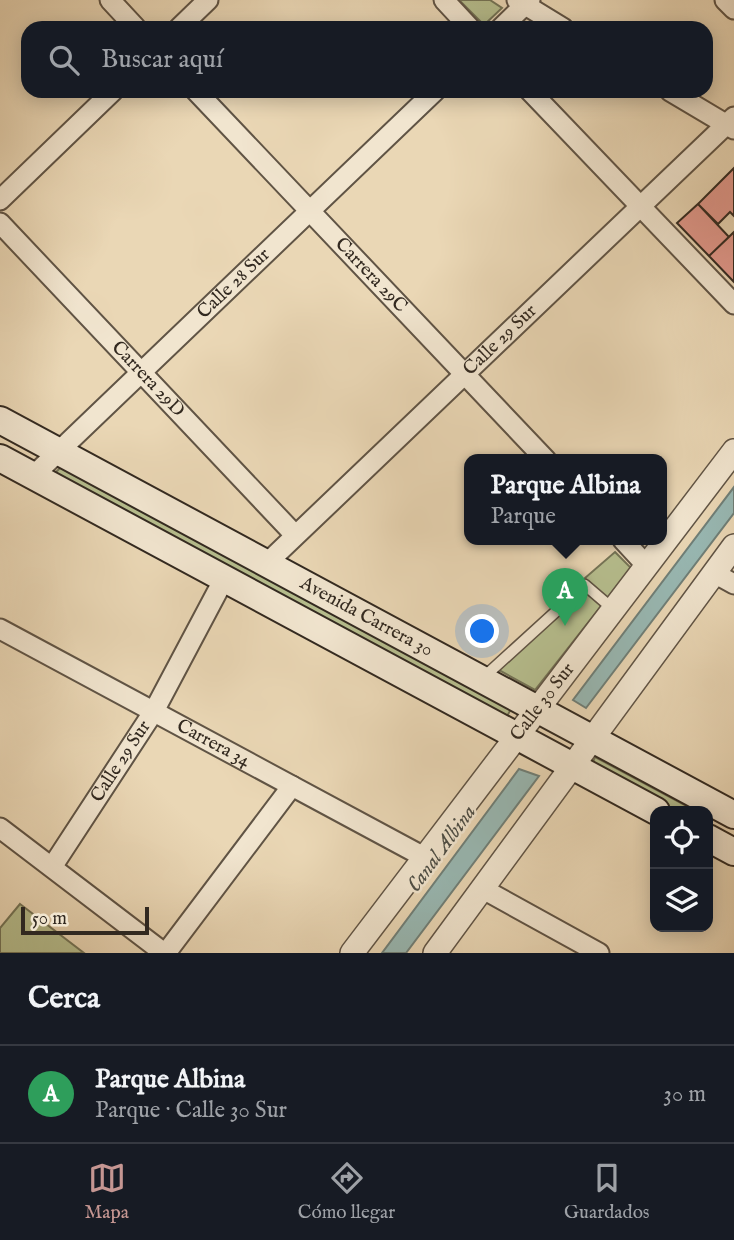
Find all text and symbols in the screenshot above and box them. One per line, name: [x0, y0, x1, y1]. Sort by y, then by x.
search box: [21, 21, 713, 98]
icon: search: [45, 41, 83, 79]
text: Buscar aquí: [101, 43, 223, 76]
street label: Carrera 29C: [330, 233, 412, 318]
street label: Calle 28 Sur: [192, 243, 275, 324]
street label: Calle 29 Sur: [458, 299, 542, 381]
street label: Carrera 29D: [106, 336, 190, 422]
popup: [464, 454, 667, 545]
text: Parque Albina: [490, 469, 641, 502]
text: Parque: [490, 502, 556, 531]
pin: A: [542, 568, 588, 626]
street label: Avenida Carrera 30: [295, 571, 437, 663]
your location: [465, 614, 499, 648]
street label: Calle 30 Sur: [505, 658, 580, 746]
street label: Carrera 34: [172, 714, 255, 774]
street label: Calle 29 Sur: [85, 716, 156, 807]
water label: Canal Albina: [401, 800, 483, 898]
map controls: [650, 806, 713, 932]
button: locate: [650, 806, 713, 869]
button: layers: [650, 869, 713, 932]
scale bar: [21, 904, 149, 936]
text: 50 m: [32, 907, 67, 931]
text: Cerca: [28, 980, 100, 1018]
text: Parque Albina: [95, 1063, 245, 1096]
text: A: [43, 1080, 59, 1109]
text: 30 m: [663, 1080, 706, 1109]
text: Parque · Calle 30 Sur: [95, 1096, 287, 1125]
tab: Mapa: [84, 1159, 129, 1225]
tab: Cómo llegar: [298, 1159, 395, 1225]
tab: Guardados: [564, 1159, 650, 1225]

